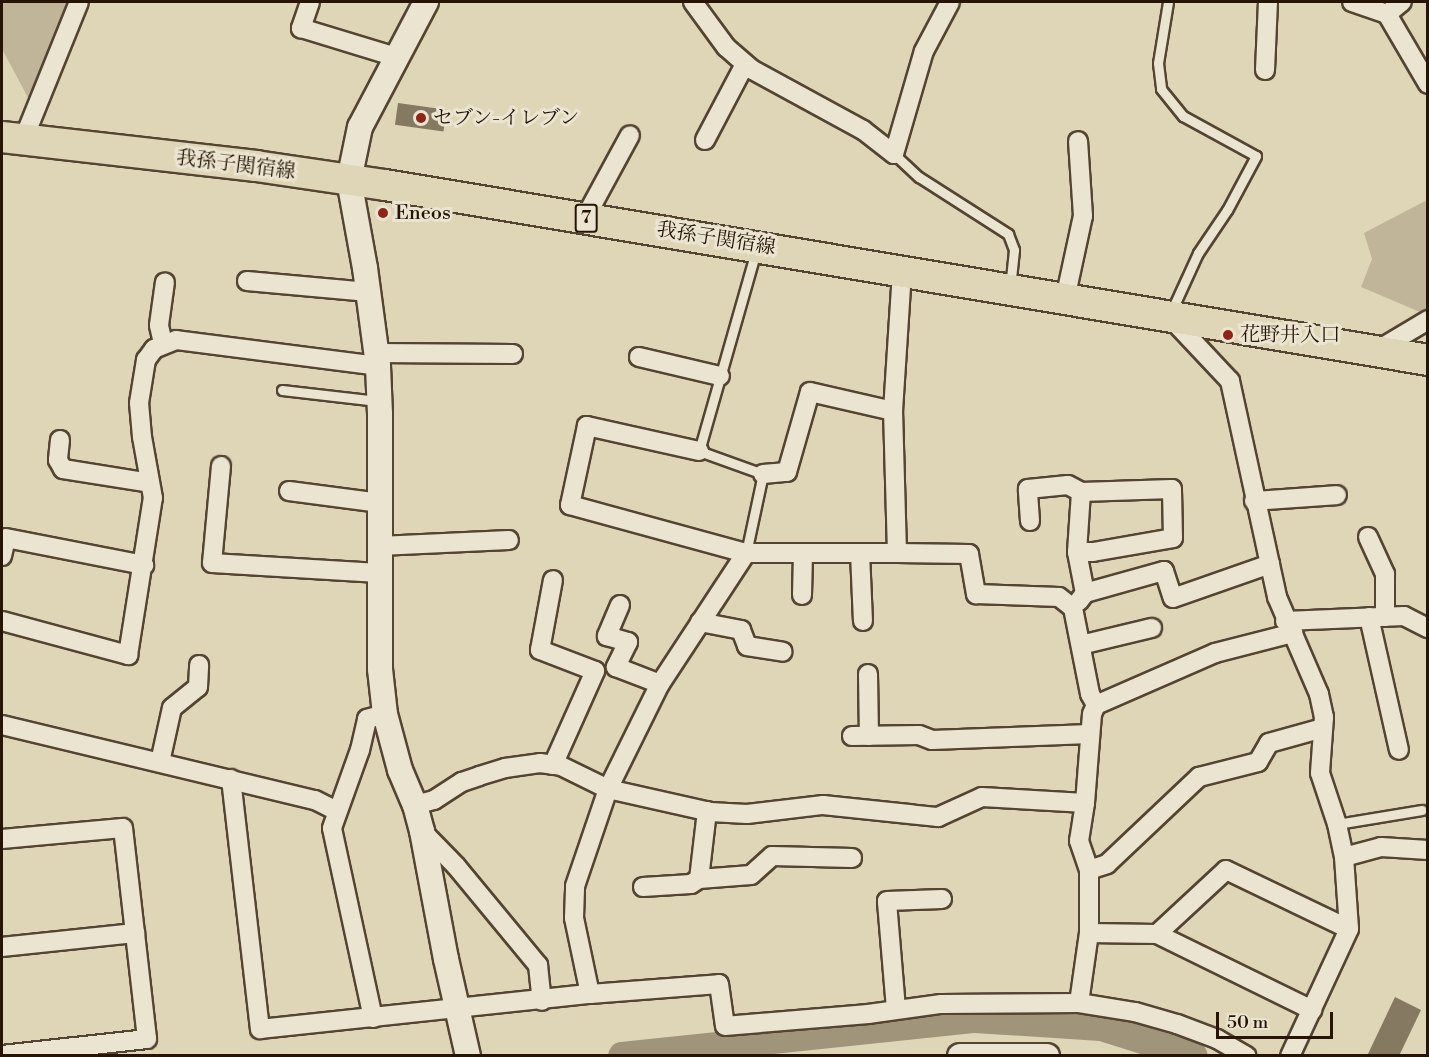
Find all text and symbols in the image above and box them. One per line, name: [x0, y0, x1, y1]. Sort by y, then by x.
place label: セブン-イレブン: [433, 106, 581, 130]
marker: セブン-イレブン: [414, 111, 428, 125]
street label: 我孫子関宿線: [175, 146, 297, 184]
place label: Eneos: [395, 201, 451, 225]
road number: 7: [574, 203, 598, 233]
marker: Eneos: [376, 206, 390, 220]
street label: 我孫子関宿線: [655, 218, 777, 260]
place label: 花野井入口: [1240, 323, 1340, 347]
marker: 花野井入口: [1221, 328, 1235, 342]
scale bar: [1219, 1000, 1336, 1038]
text: 50 m: [1227, 1011, 1268, 1034]

